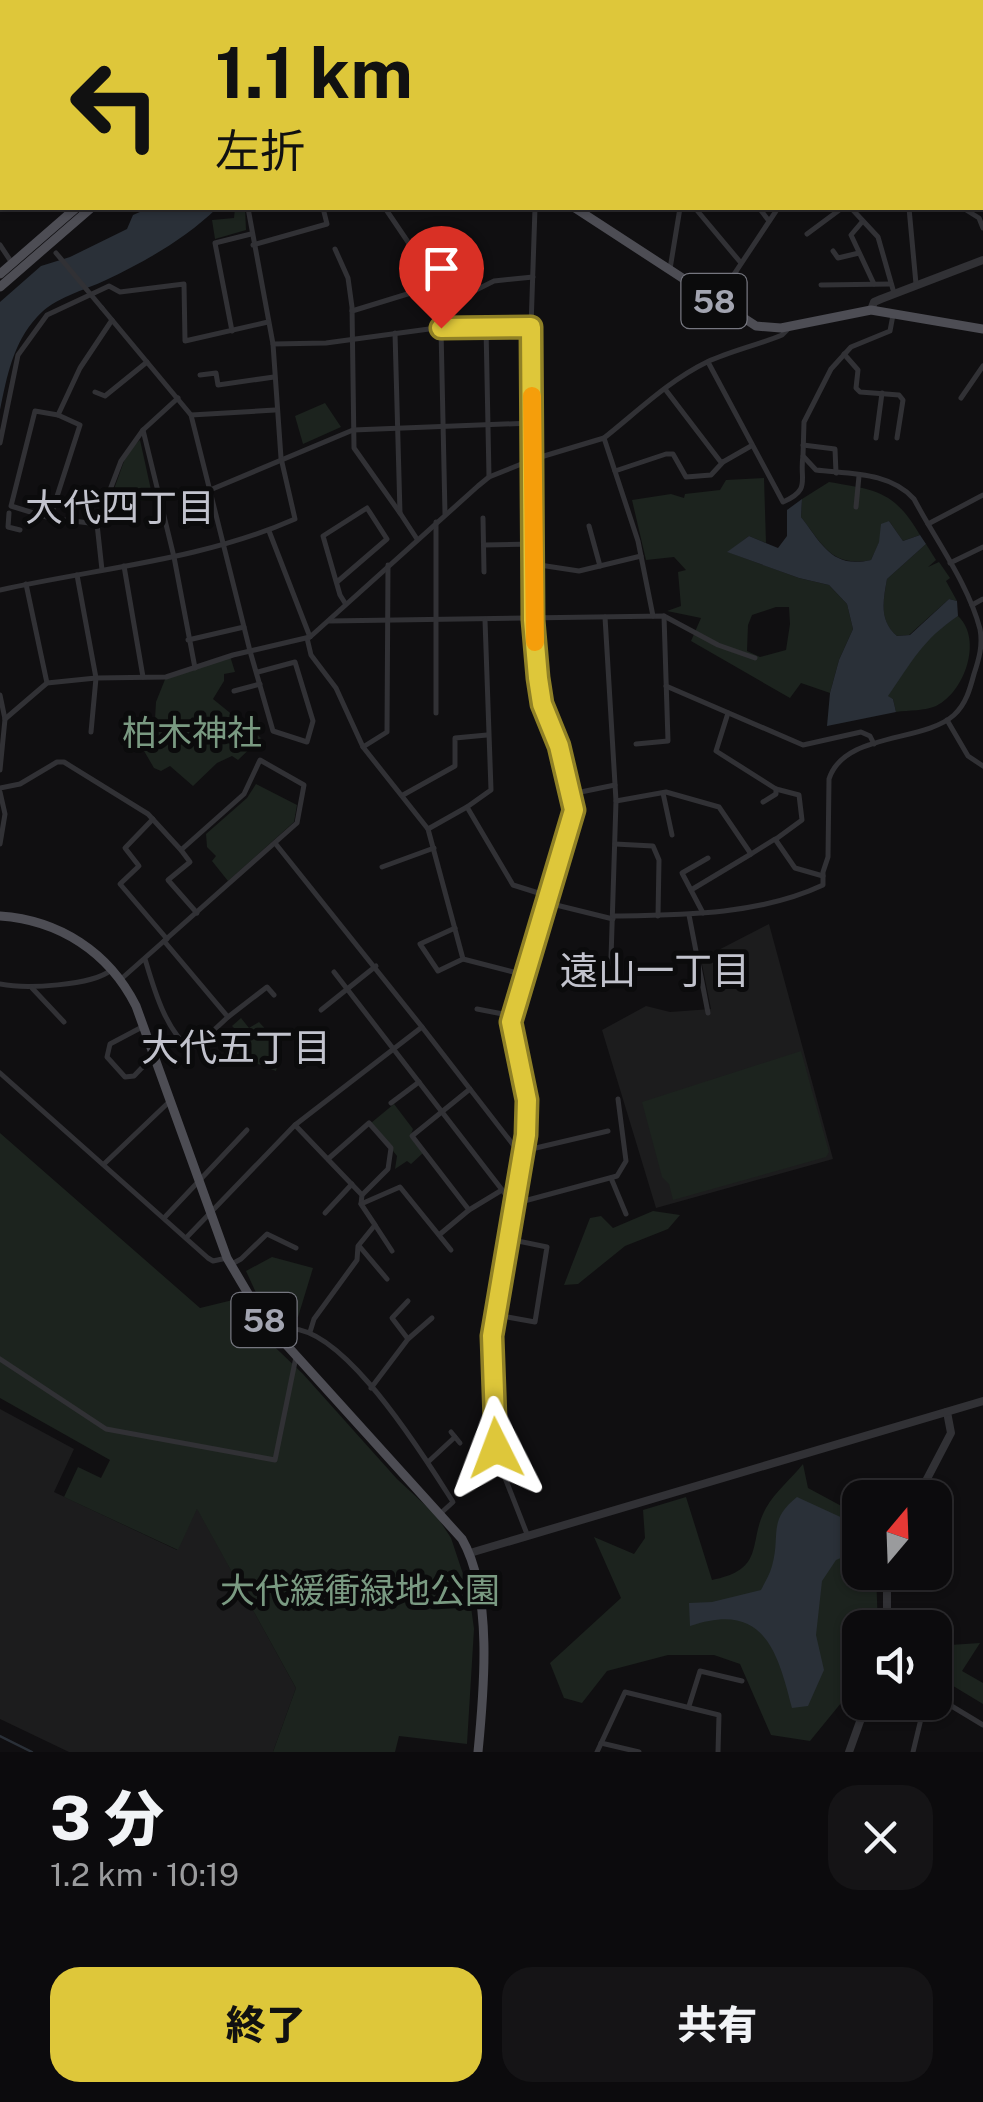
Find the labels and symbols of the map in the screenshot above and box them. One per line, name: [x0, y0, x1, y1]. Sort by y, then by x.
pin: [399, 226, 484, 329]
road number: 58: [682, 274, 746, 328]
district label: 大代四丁目: [25, 485, 215, 530]
park label: 柏木神社: [122, 712, 262, 753]
district label: 遠山一丁目: [560, 948, 750, 993]
district label: 大代五丁目: [141, 1025, 331, 1070]
road number: 58: [232, 1293, 296, 1347]
position arrow: [444, 1396, 548, 1500]
north arrow: [842, 1480, 952, 1590]
park label: 大代緩衝緑地公園: [220, 1570, 500, 1611]

